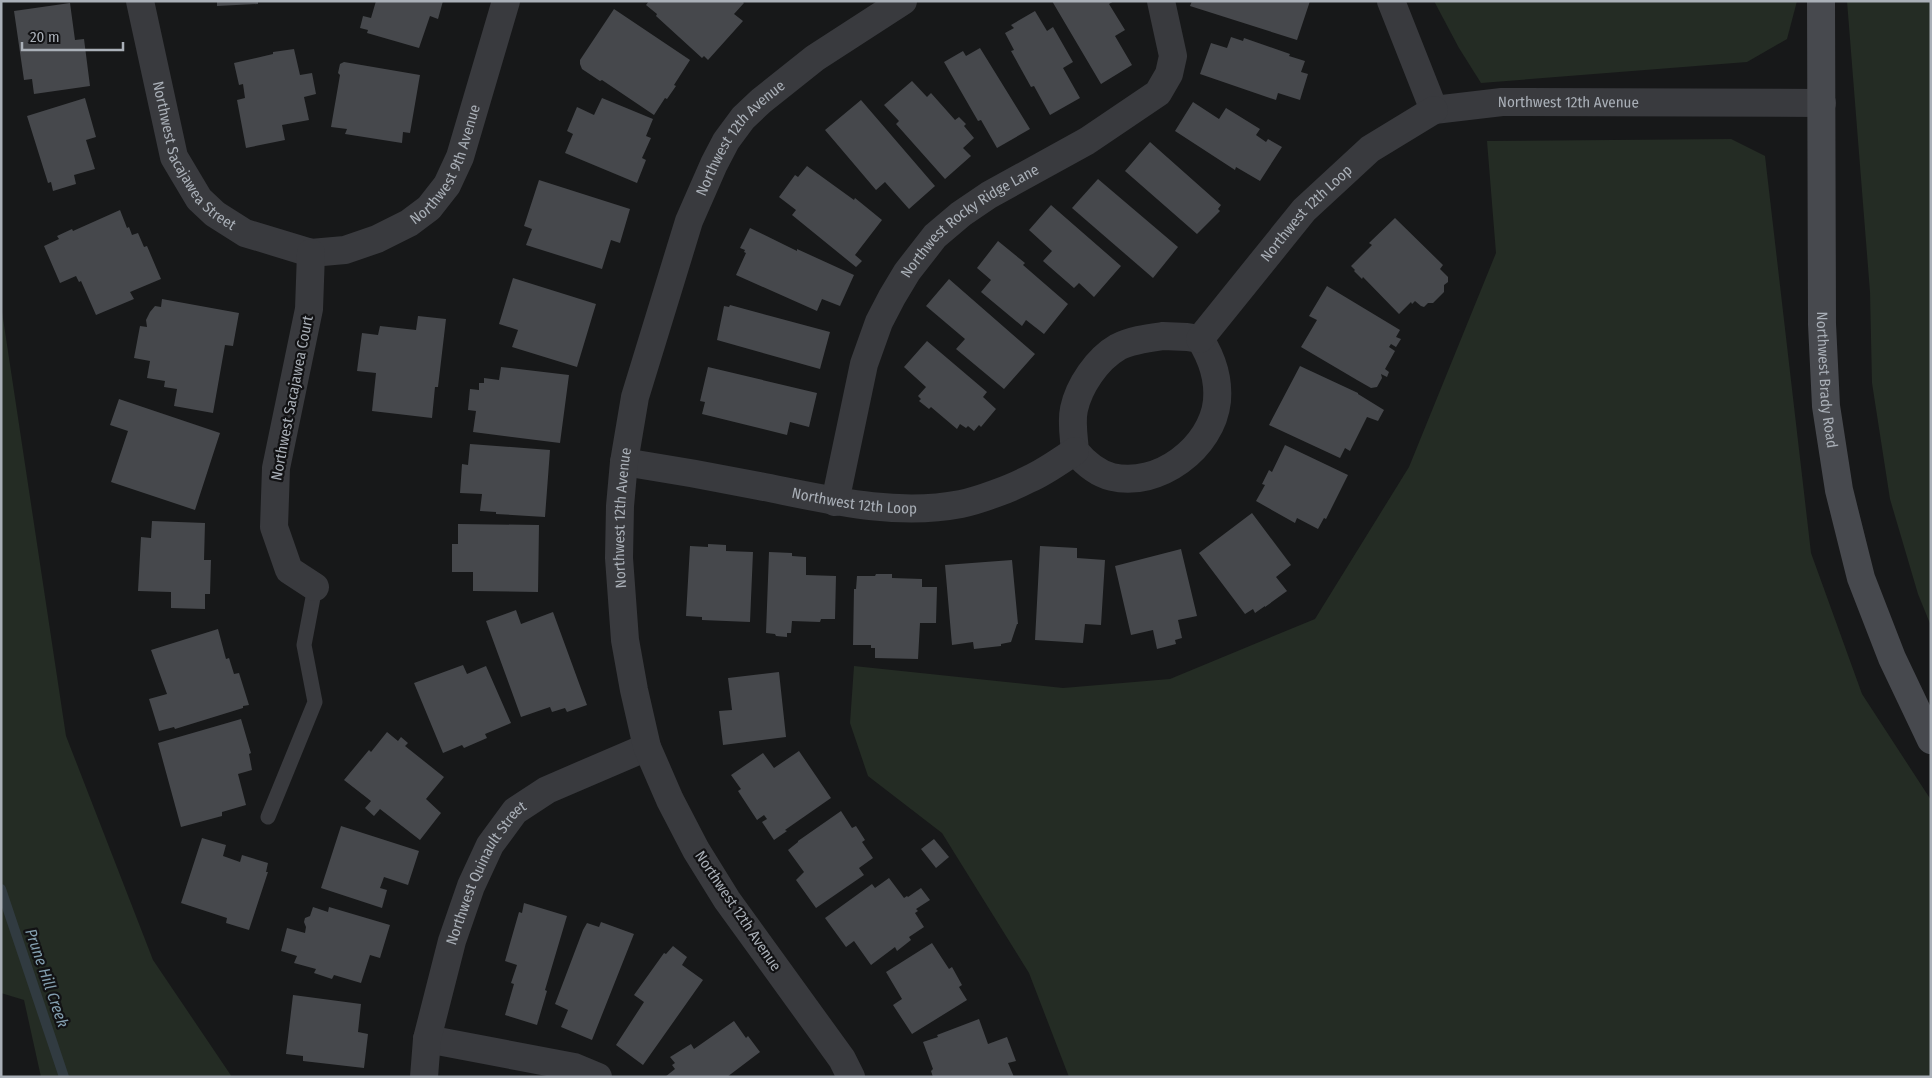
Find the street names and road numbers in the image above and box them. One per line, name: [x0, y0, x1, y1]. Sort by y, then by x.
street label: Northwest 12th Avenue: [692, 77, 789, 199]
street label: Northwest Sacajawea Street: [149, 79, 240, 234]
street label: Northwest 12th Avenue: [1498, 93, 1639, 111]
street label: Northwest 9th Avenue: [406, 102, 484, 228]
street label: Northwest Rocky Ridge Lane: [897, 160, 1042, 281]
street label: Northwest 12th Loop: [1257, 161, 1356, 265]
street label: Northwest Brady Road: [1813, 312, 1841, 449]
street label: Northwest Sacajawea Court: [267, 314, 317, 482]
street label: Northwest 12th Avenue: [610, 446, 635, 589]
street label: Northwest 12th Loop: [790, 484, 917, 518]
street label: Northwest Quinault Street: [442, 797, 530, 947]
street label: Northwest 12th Avenue: [691, 848, 785, 974]

